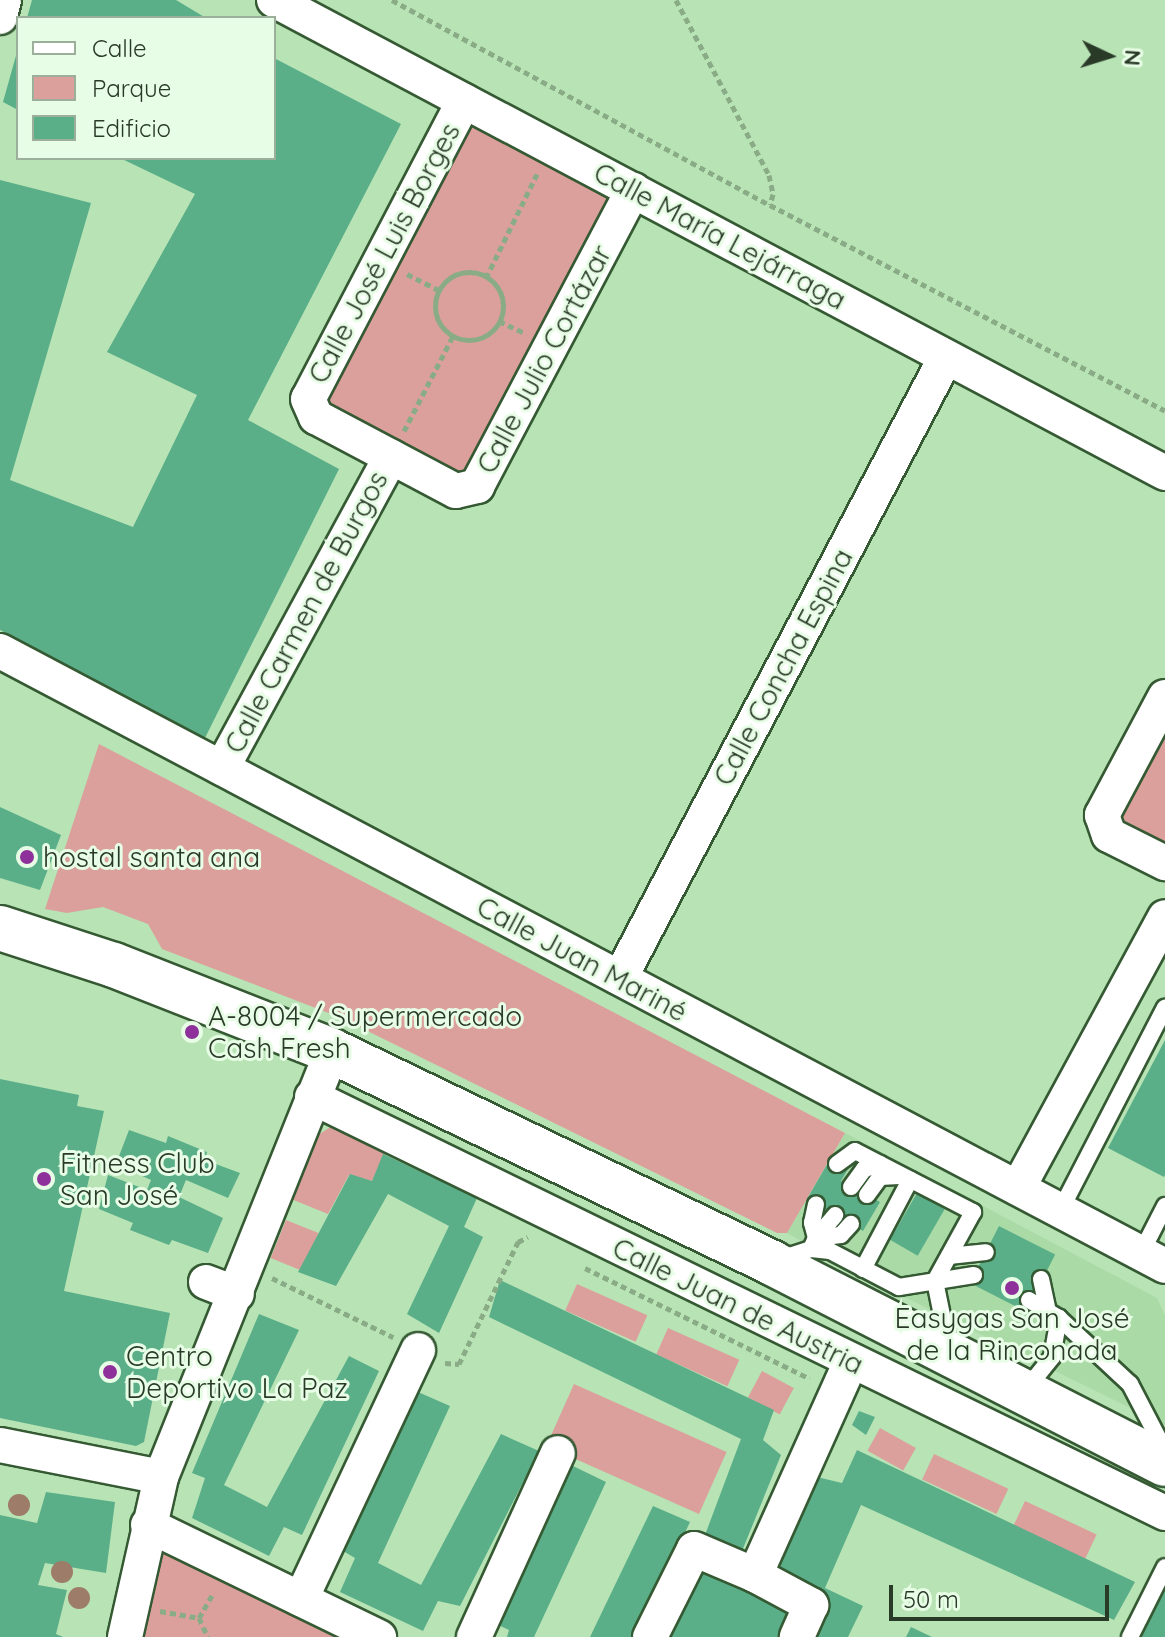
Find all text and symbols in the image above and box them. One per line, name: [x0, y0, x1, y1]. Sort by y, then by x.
legend: [16, 16, 276, 160]
north arrow: [1069, 16, 1149, 96]
text: Calle: [92, 33, 147, 63]
text: N: [1118, 49, 1147, 67]
text: Parque: [92, 73, 171, 103]
text: Edificio: [92, 113, 171, 143]
street label: Calle José Luis Borges: [301, 117, 467, 389]
street label: Calle María Lejárraga: [588, 155, 852, 317]
street label: Calle Julio Cortázar: [470, 239, 618, 479]
street label: Calle Carmen de Burgos: [217, 465, 395, 759]
street label: Calle Concha Espina: [706, 543, 860, 791]
place label: hostal santa ana: [43, 840, 260, 874]
marker: hostal santa ana: [18, 848, 36, 866]
street label: Calle Juan Mariné: [471, 889, 693, 1029]
place label: A-8004 / Supermercado Cash Fresh: [208, 999, 522, 1065]
marker: A-8004 / Supermercado Cash Fresh: [183, 1023, 201, 1041]
place label: Fitness Club San José: [60, 1146, 215, 1212]
marker: Fitness Club San José: [35, 1170, 53, 1188]
street label: Calle Juan de Austria: [607, 1231, 869, 1381]
marker: Easygas San José de la Rinconada: [1003, 1279, 1021, 1297]
place label: Easygas San José de la Rinconada: [895, 1301, 1129, 1367]
place label: Centro Deportivo La Paz: [126, 1339, 348, 1405]
marker: Centro Deportivo La Paz: [101, 1363, 119, 1381]
scale bar: [893, 1569, 1113, 1619]
text: 50 m: [903, 1584, 959, 1614]

